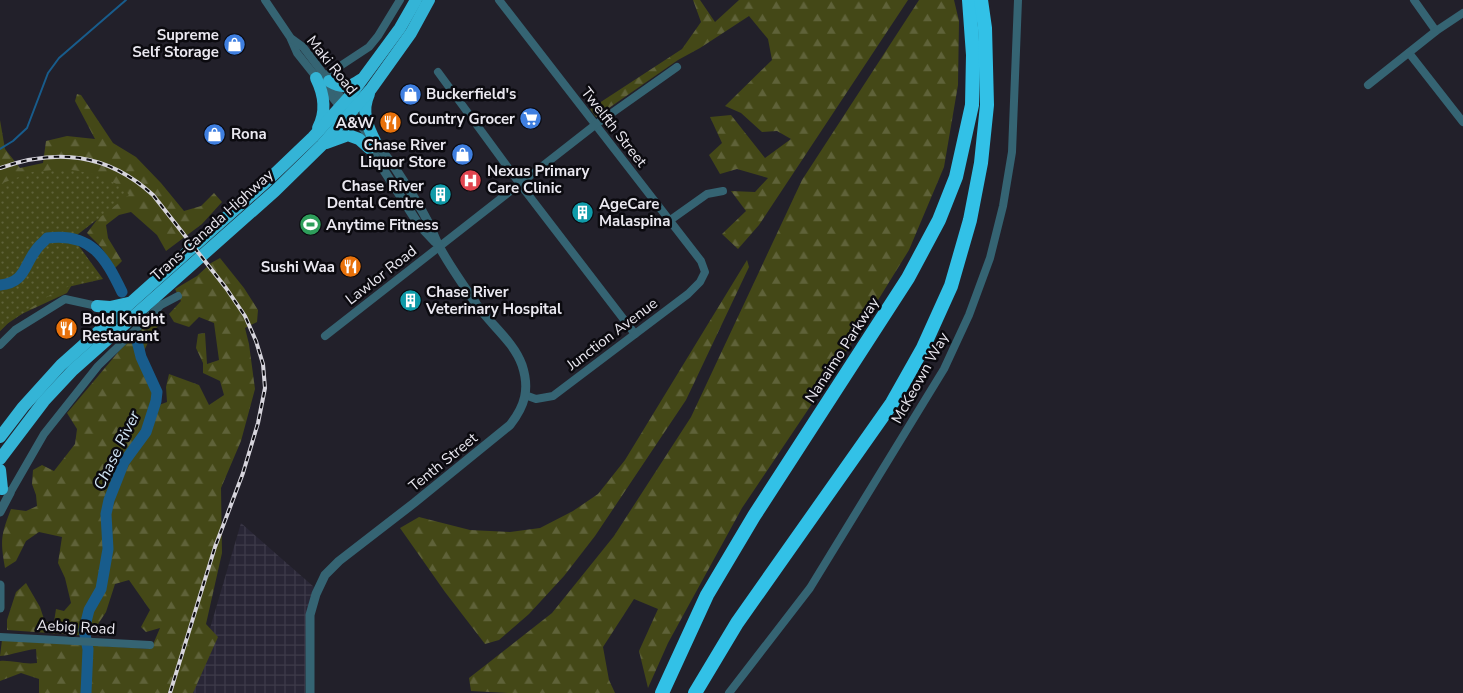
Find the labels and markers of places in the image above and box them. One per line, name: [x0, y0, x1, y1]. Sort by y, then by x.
place label: Supreme Self Storage: [132, 25, 219, 62]
shop icon: Supreme Self Storage: [223, 32, 247, 56]
shop icon: Buckerfield's: [398, 82, 422, 106]
place label: Buckerfield's: [426, 84, 516, 104]
supermarket icon: Country Grocer: [519, 107, 543, 131]
place label: Country Grocer: [409, 109, 515, 129]
restaurant icon: A&W: [378, 111, 402, 135]
place label: A&W: [336, 113, 374, 133]
shop icon: Rona: [203, 122, 227, 146]
place label: Rona: [231, 124, 267, 144]
place label: Chase River Liquor Store: [360, 135, 446, 172]
shop icon: Chase River Liquor Store: [450, 142, 474, 166]
place label: Nexus Primary Care Clinic: [487, 161, 590, 198]
hospital icon: Nexus Primary Care Clinic: [459, 168, 483, 192]
place label: Chase River Dental Centre: [327, 176, 424, 213]
building icon: Chase River Dental Centre: [428, 183, 452, 207]
place label: AgeCare Malaspina: [599, 194, 670, 231]
building icon: AgeCare Malaspina: [571, 201, 595, 225]
sports icon: Anytime Fitness: [298, 213, 322, 237]
place label: Anytime Fitness: [326, 215, 438, 235]
restaurant icon: Sushi Waa: [339, 255, 363, 279]
place label: Sushi Waa: [261, 257, 335, 277]
place label: Chase River Veterinary Hospital: [425, 282, 562, 319]
building icon: Chase River Veterinary Hospital: [398, 289, 422, 313]
place label: Bold Knight Restaurant: [82, 309, 165, 346]
restaurant icon: Bold Knight Restaurant: [54, 316, 78, 340]

